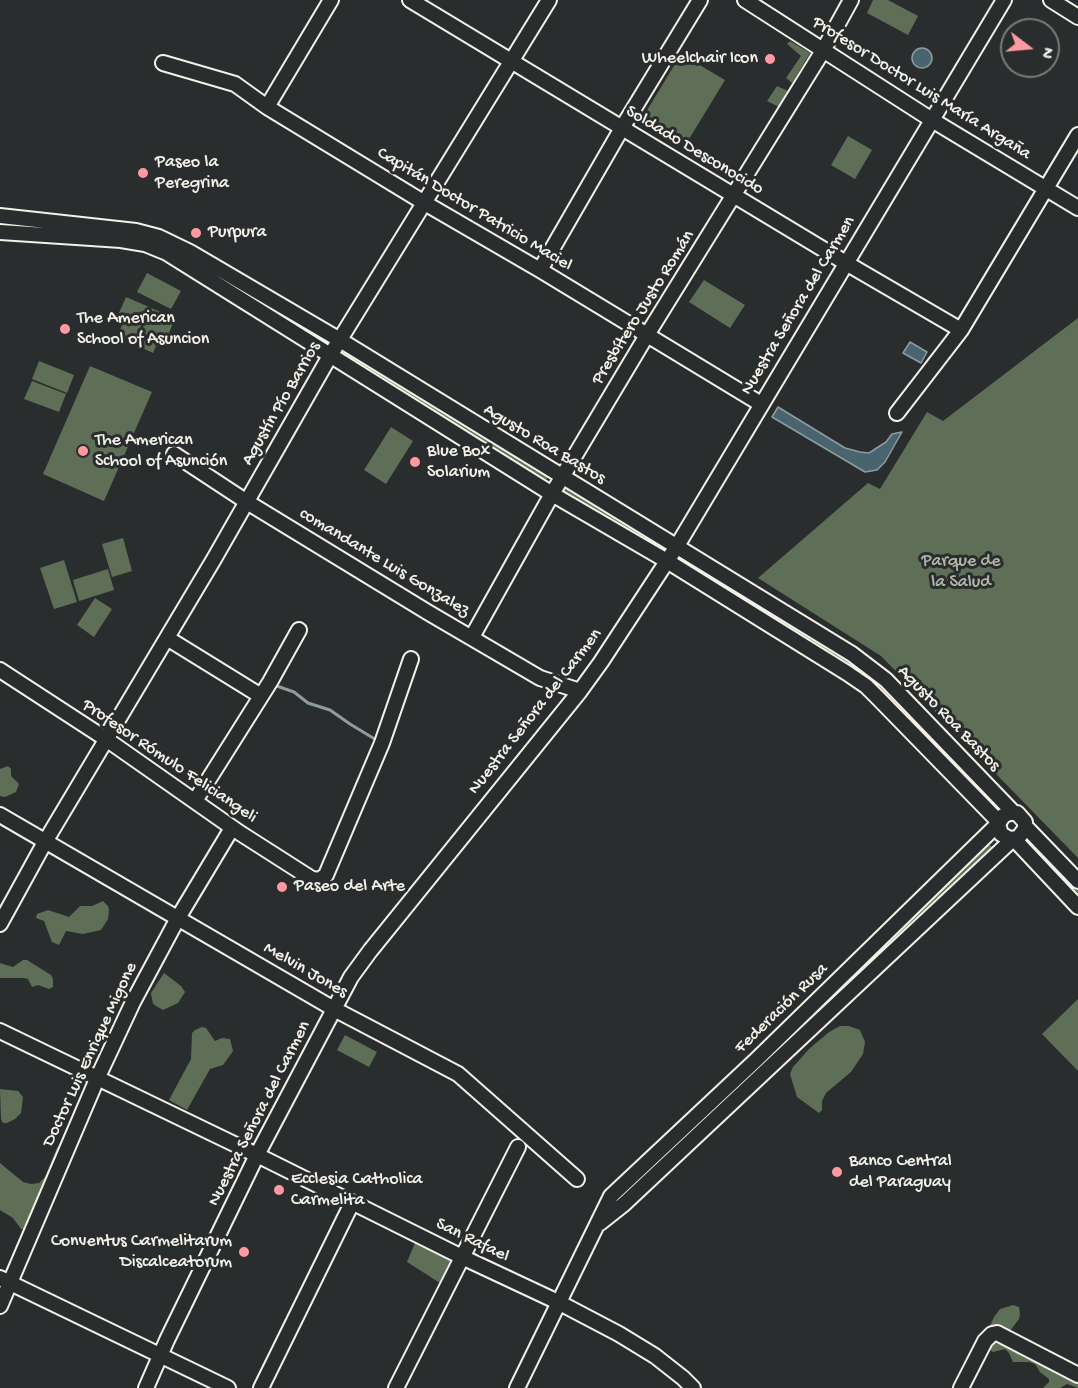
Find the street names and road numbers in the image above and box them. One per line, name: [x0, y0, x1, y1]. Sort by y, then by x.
street label: Profesor Doctor Luis María Argaña: [807, 12, 1035, 166]
street label: Soldado Desconocido: [621, 101, 767, 201]
street label: Capitán Doctor Patricio Maciel: [372, 143, 576, 277]
street label: Nuestra Señora del Carmen: [737, 213, 861, 399]
street label: Presbítero Justo Román: [588, 227, 700, 389]
street label: Agustín Pío Barrios: [238, 338, 326, 470]
street label: Agusto Roa Bastos: [479, 400, 609, 490]
street label: comandante Luis Gonzalez: [295, 504, 473, 622]
street label: Nuestra Señora del Carmen: [464, 625, 608, 799]
street label: Agusto Roa Bastos: [892, 661, 1004, 777]
street label: Profesor Rómulo Feliciangeli: [77, 695, 261, 829]
street label: Melvin Jones: [259, 938, 351, 1004]
street label: Doctor Luis Enrique Migone: [39, 959, 143, 1151]
street label: Federación Rusa: [731, 959, 833, 1059]
street label: Nuestra Señora del Carmen: [204, 1018, 316, 1210]
street label: San Rafael: [432, 1214, 512, 1268]

